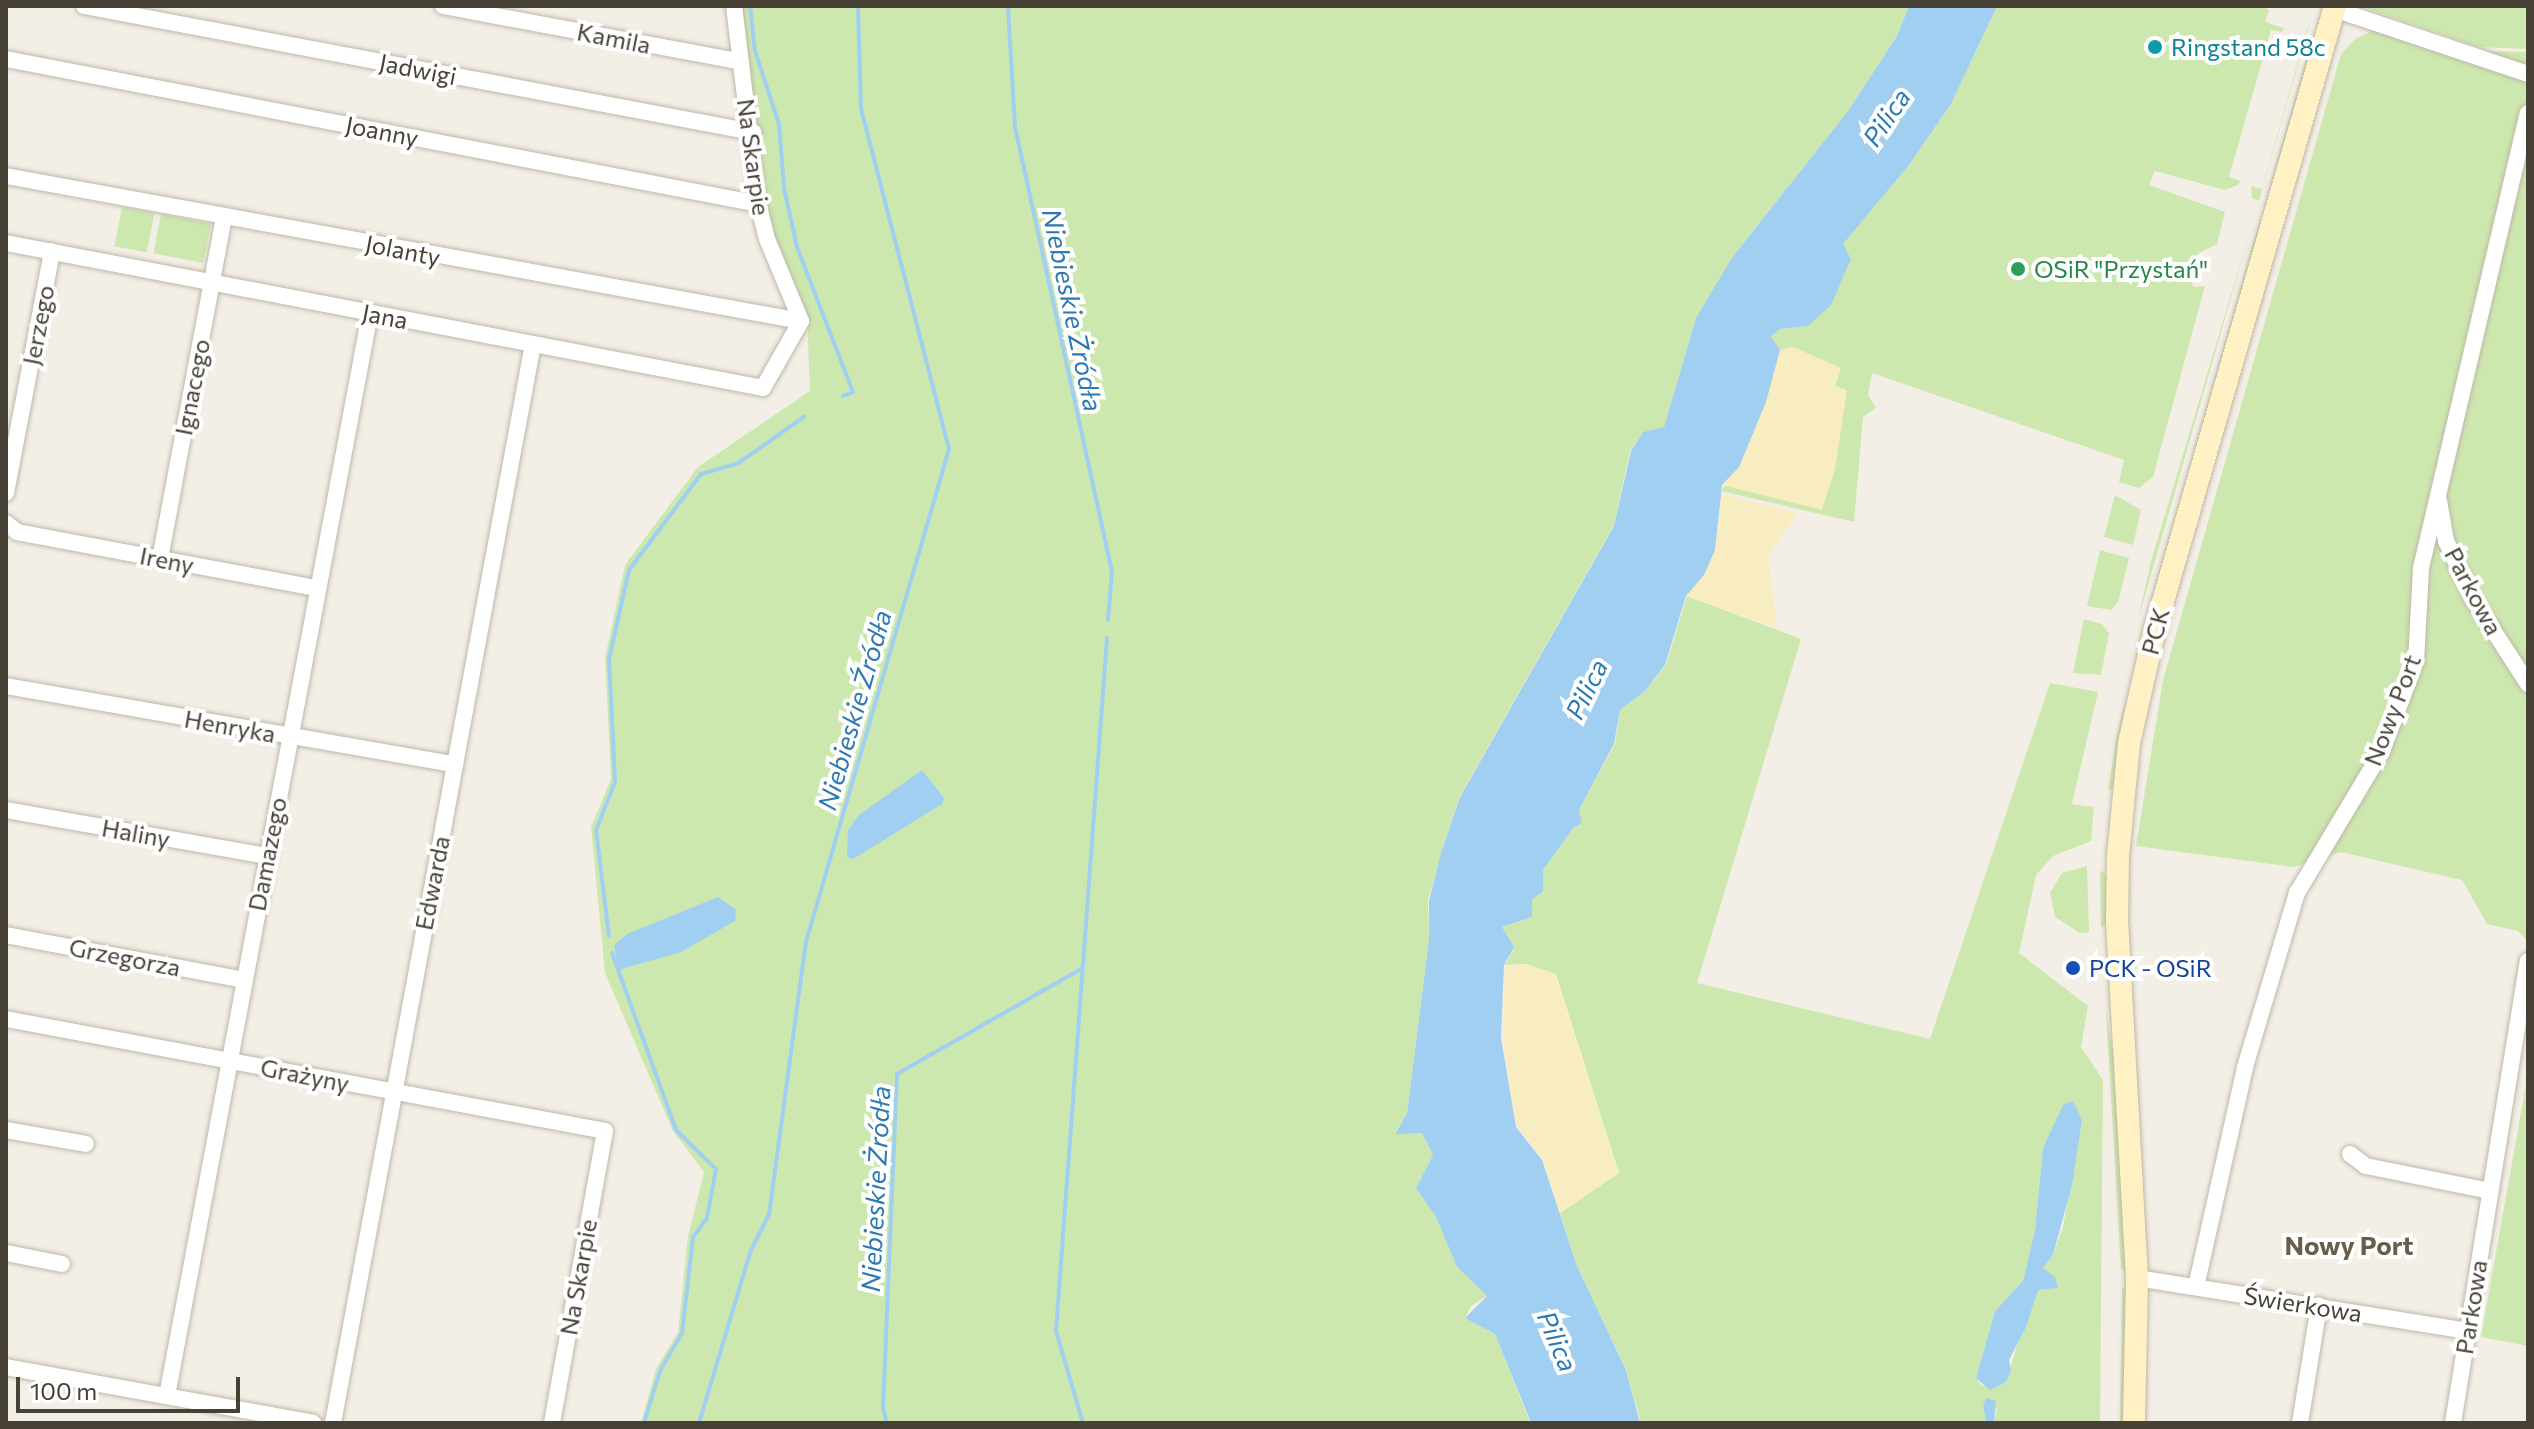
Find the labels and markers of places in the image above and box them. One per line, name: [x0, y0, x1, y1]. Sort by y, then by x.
place label: Ringstand 58c: [2171, 33, 2326, 61]
marker: Ringstand 58c: [2146, 38, 2164, 56]
place label: OSiR "Przystań": [2034, 255, 2208, 283]
marker: OSiR "Przystań": [2009, 260, 2027, 278]
place label: PCK - OSiR: [2089, 954, 2212, 982]
marker: PCK - OSiR: [2064, 959, 2082, 977]

